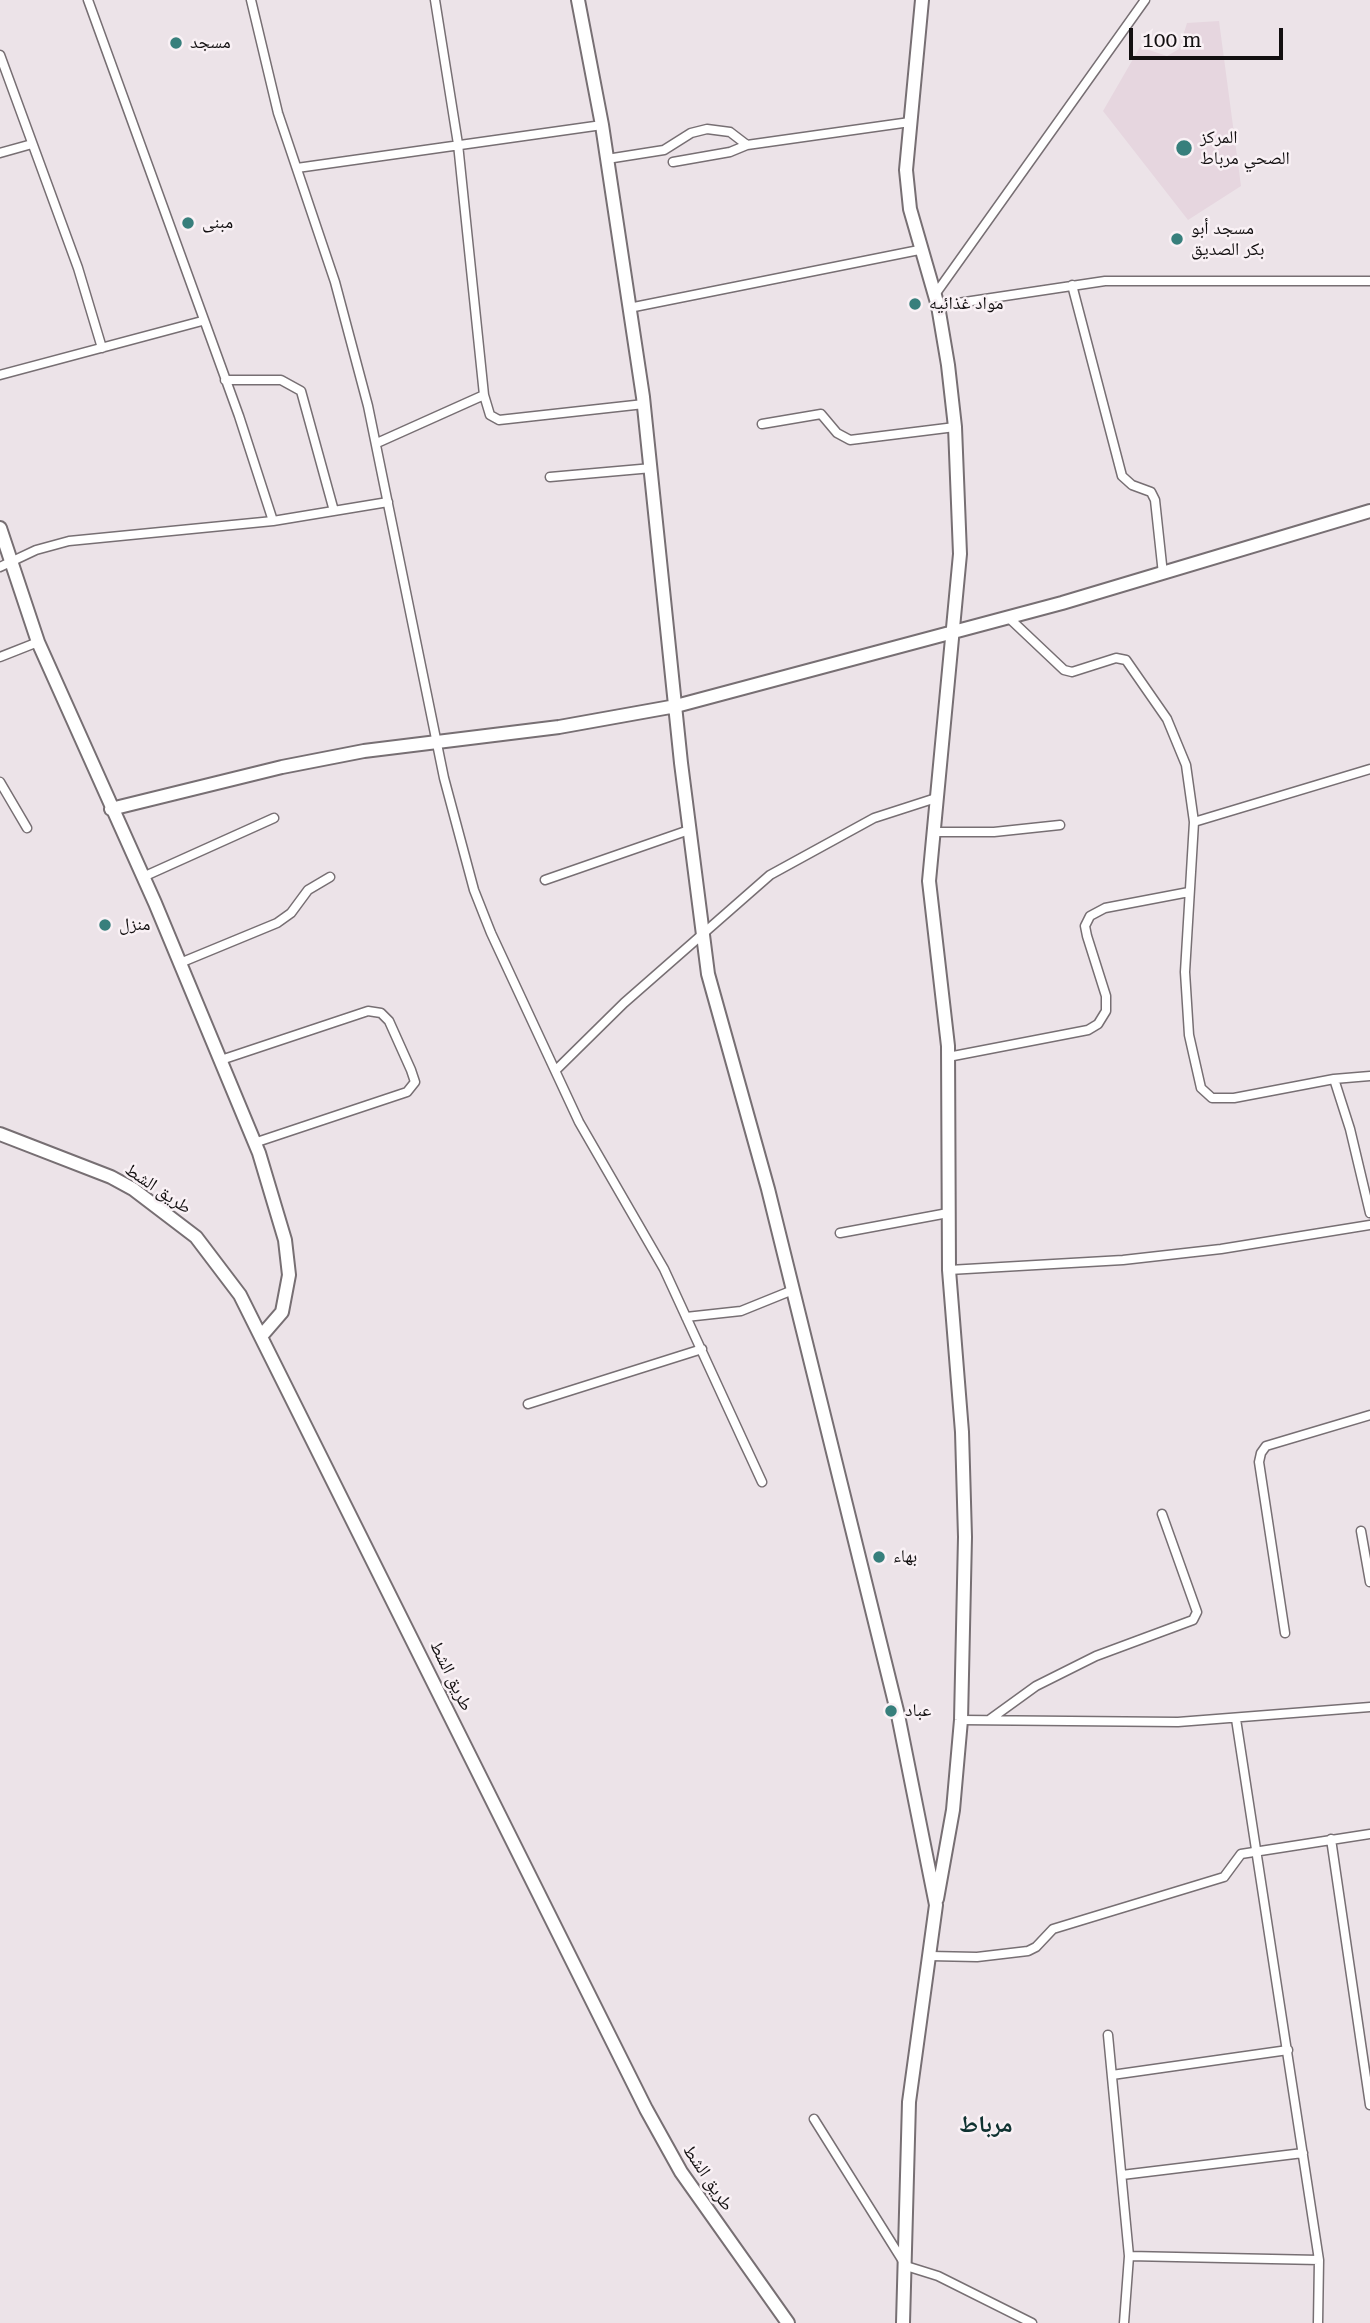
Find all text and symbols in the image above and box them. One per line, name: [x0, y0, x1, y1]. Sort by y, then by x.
scale bar: [1132, 14, 1286, 58]
text: 100 m: [1142, 28, 1202, 52]
place label: مسجد: [190, 32, 231, 54]
marker: مسجد: [168, 35, 184, 51]
place label: المركز الصحي مرباط: [1200, 127, 1290, 170]
marker: المركز الصحي مرباط: [1174, 138, 1194, 158]
place label: مبنى: [202, 212, 233, 234]
marker: مبنى: [180, 215, 196, 231]
place label: مسجد أبو بكر الصديق: [1191, 218, 1264, 260]
marker: مسجد أبو بكر الصديق: [1169, 231, 1185, 247]
place label: مواد غذائيه: [929, 293, 1003, 315]
marker: مواد غذائيه: [907, 296, 923, 312]
place label: منزل: [119, 914, 150, 936]
marker: منزل: [97, 917, 113, 933]
street label: طريق الشط: [121, 1159, 195, 1219]
place label: بهاء: [893, 1546, 917, 1568]
marker: بهاء: [871, 1549, 887, 1565]
street label: طريق الشط: [425, 1637, 477, 1715]
place label: عباد: [905, 1700, 931, 1722]
marker: عباد: [883, 1703, 899, 1719]
district label: مرباط: [959, 2111, 1013, 2139]
street label: طريق الشط: [678, 2141, 738, 2215]

